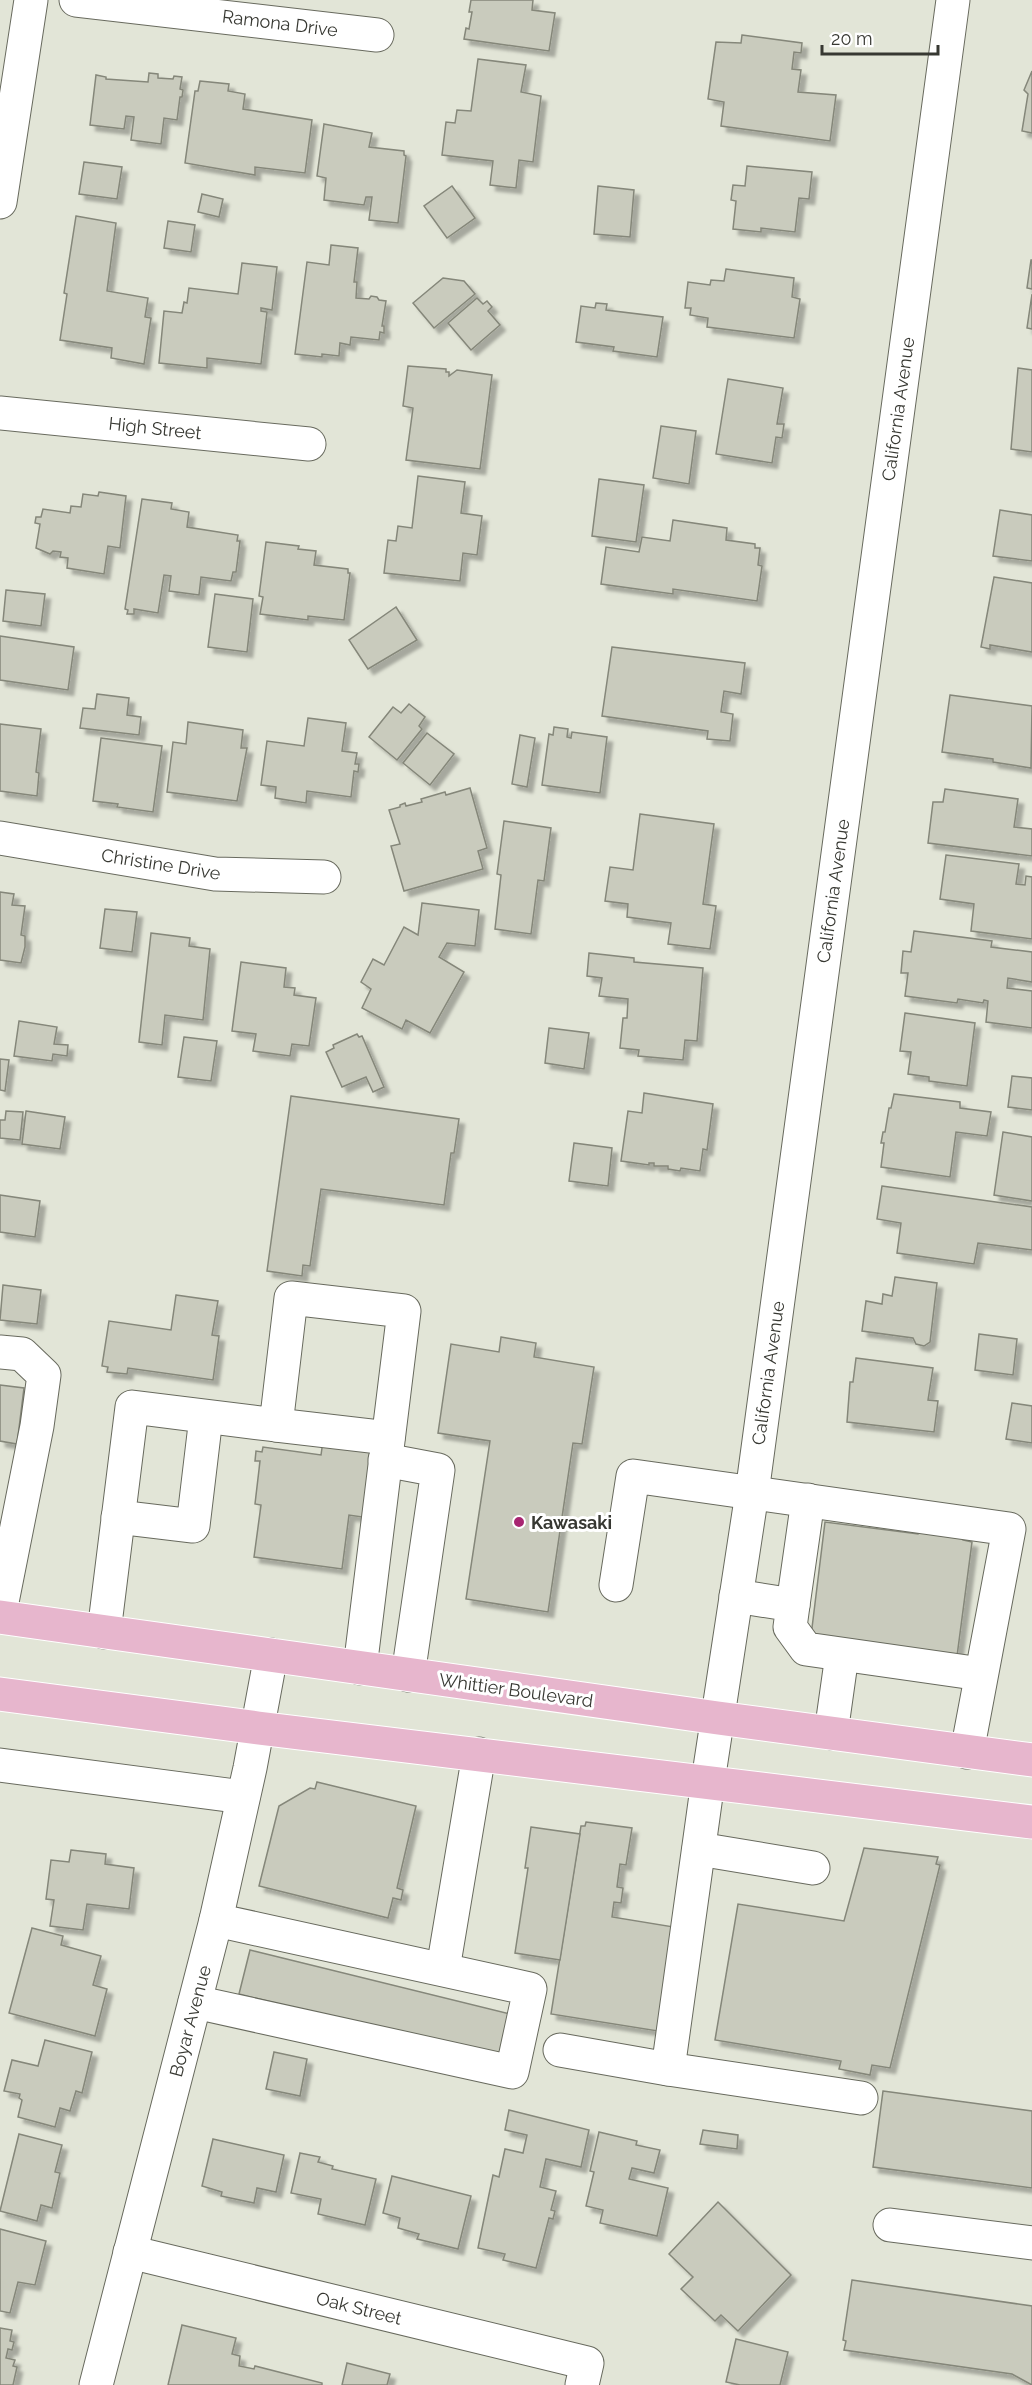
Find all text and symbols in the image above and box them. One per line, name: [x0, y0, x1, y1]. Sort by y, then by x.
street label: Ramona Drive: [221, 5, 340, 41]
scale bar: [822, 18, 938, 56]
text: 20 m: [831, 28, 873, 49]
street label: California Avenue: [878, 335, 919, 482]
street label: High Street: [107, 413, 203, 443]
street label: California Avenue: [813, 817, 854, 964]
street label: Christine Drive: [100, 844, 222, 884]
street label: California Avenue: [748, 1299, 789, 1446]
place label: Kawasaki: [531, 1512, 612, 1533]
marker: Kawasaki: [512, 1515, 526, 1529]
street label: Whittier Boulevard: [438, 1669, 594, 1711]
street label: Boyar Avenue: [165, 1962, 215, 2079]
street label: Oak Street: [314, 2287, 404, 2329]

